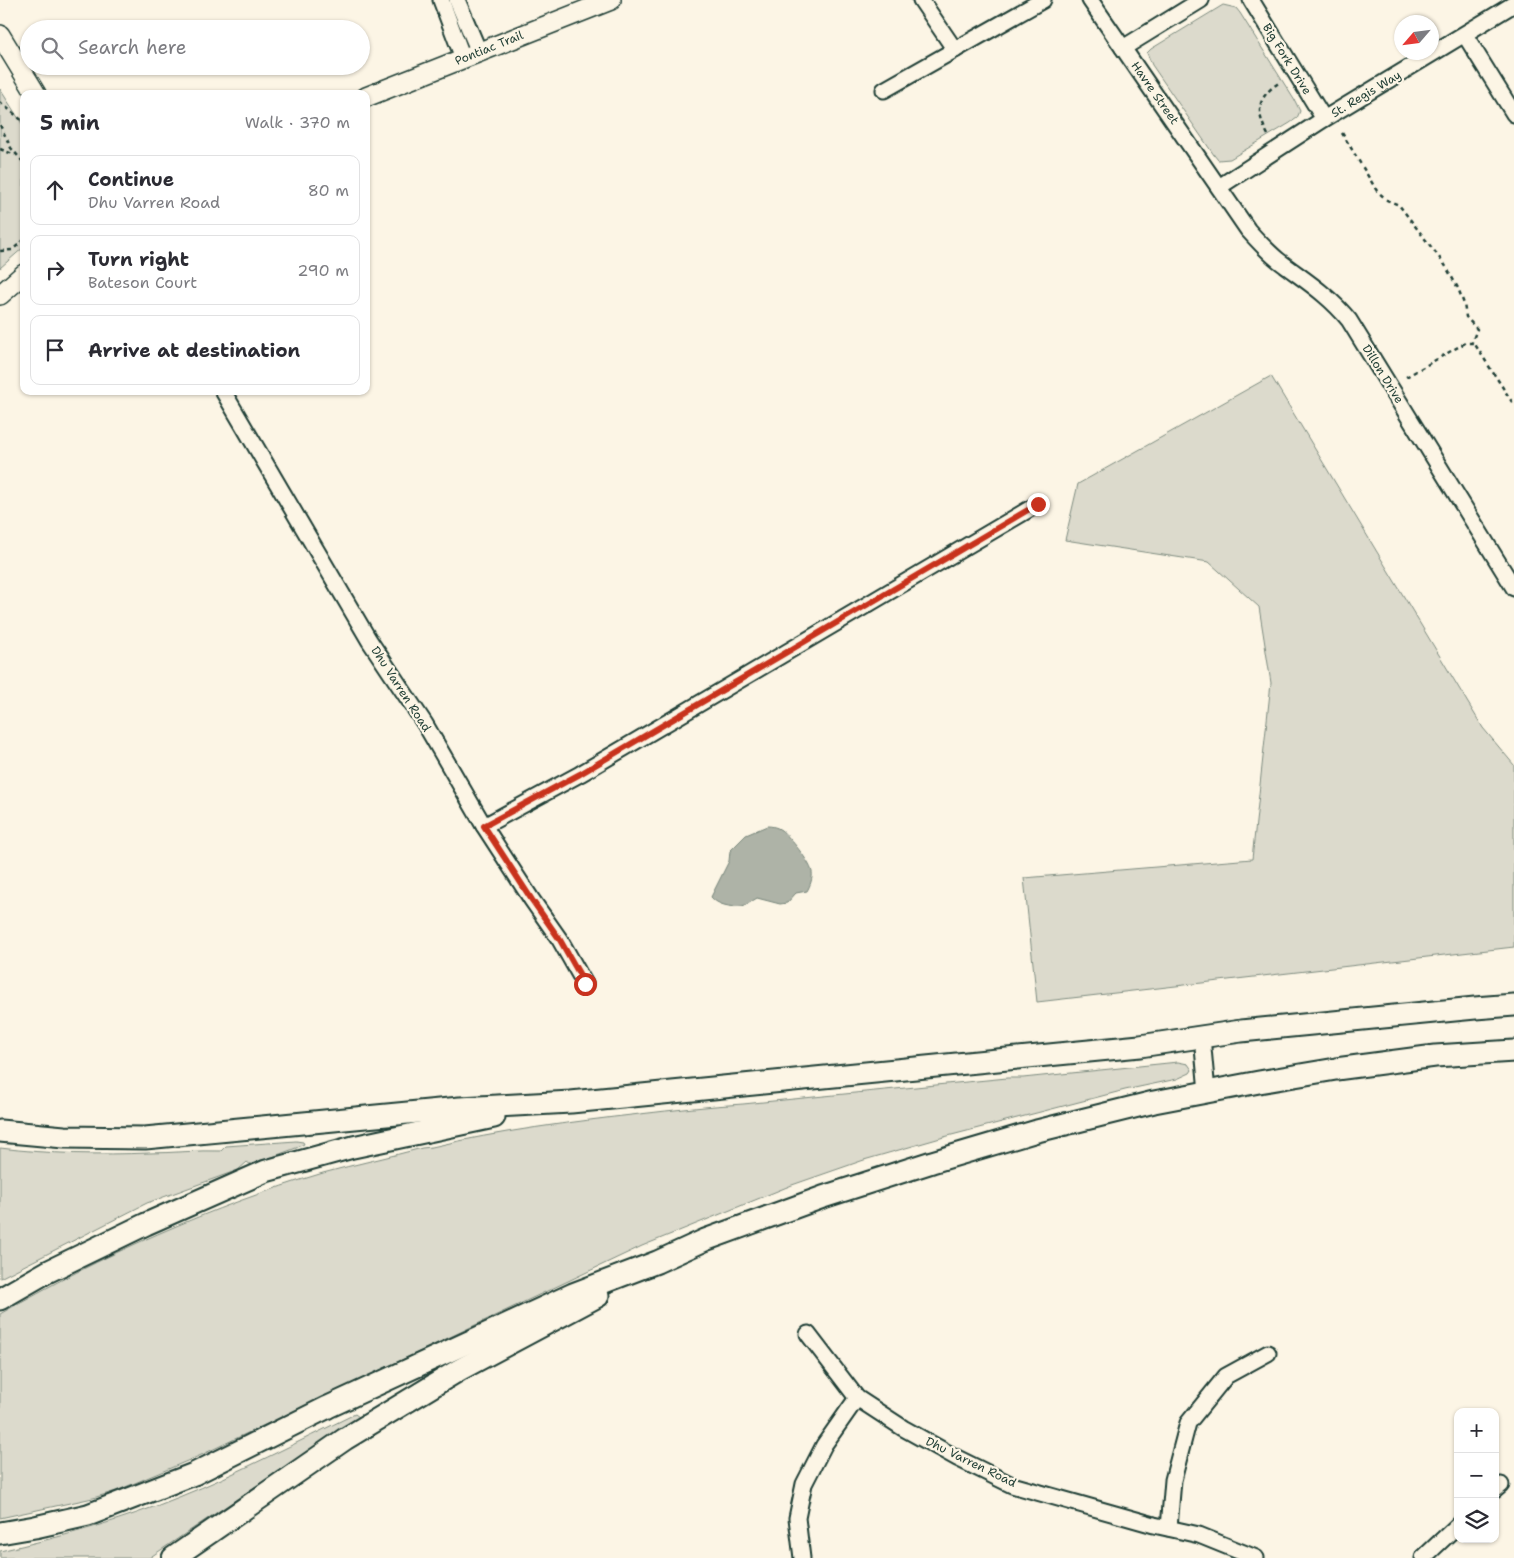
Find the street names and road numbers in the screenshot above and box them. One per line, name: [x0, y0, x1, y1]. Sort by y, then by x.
street label: Big Fork Drive: [1259, 20, 1315, 98]
street label: Pontiac Trail: [452, 27, 526, 69]
street label: Havre Street: [1127, 58, 1183, 128]
street label: St. Regis Way: [1328, 67, 1404, 121]
street label: Dillon Drive: [1359, 342, 1407, 407]
street label: Dhu Varren Road: [367, 643, 435, 735]
street label: Dhu Varren Road: [923, 1433, 1019, 1491]

